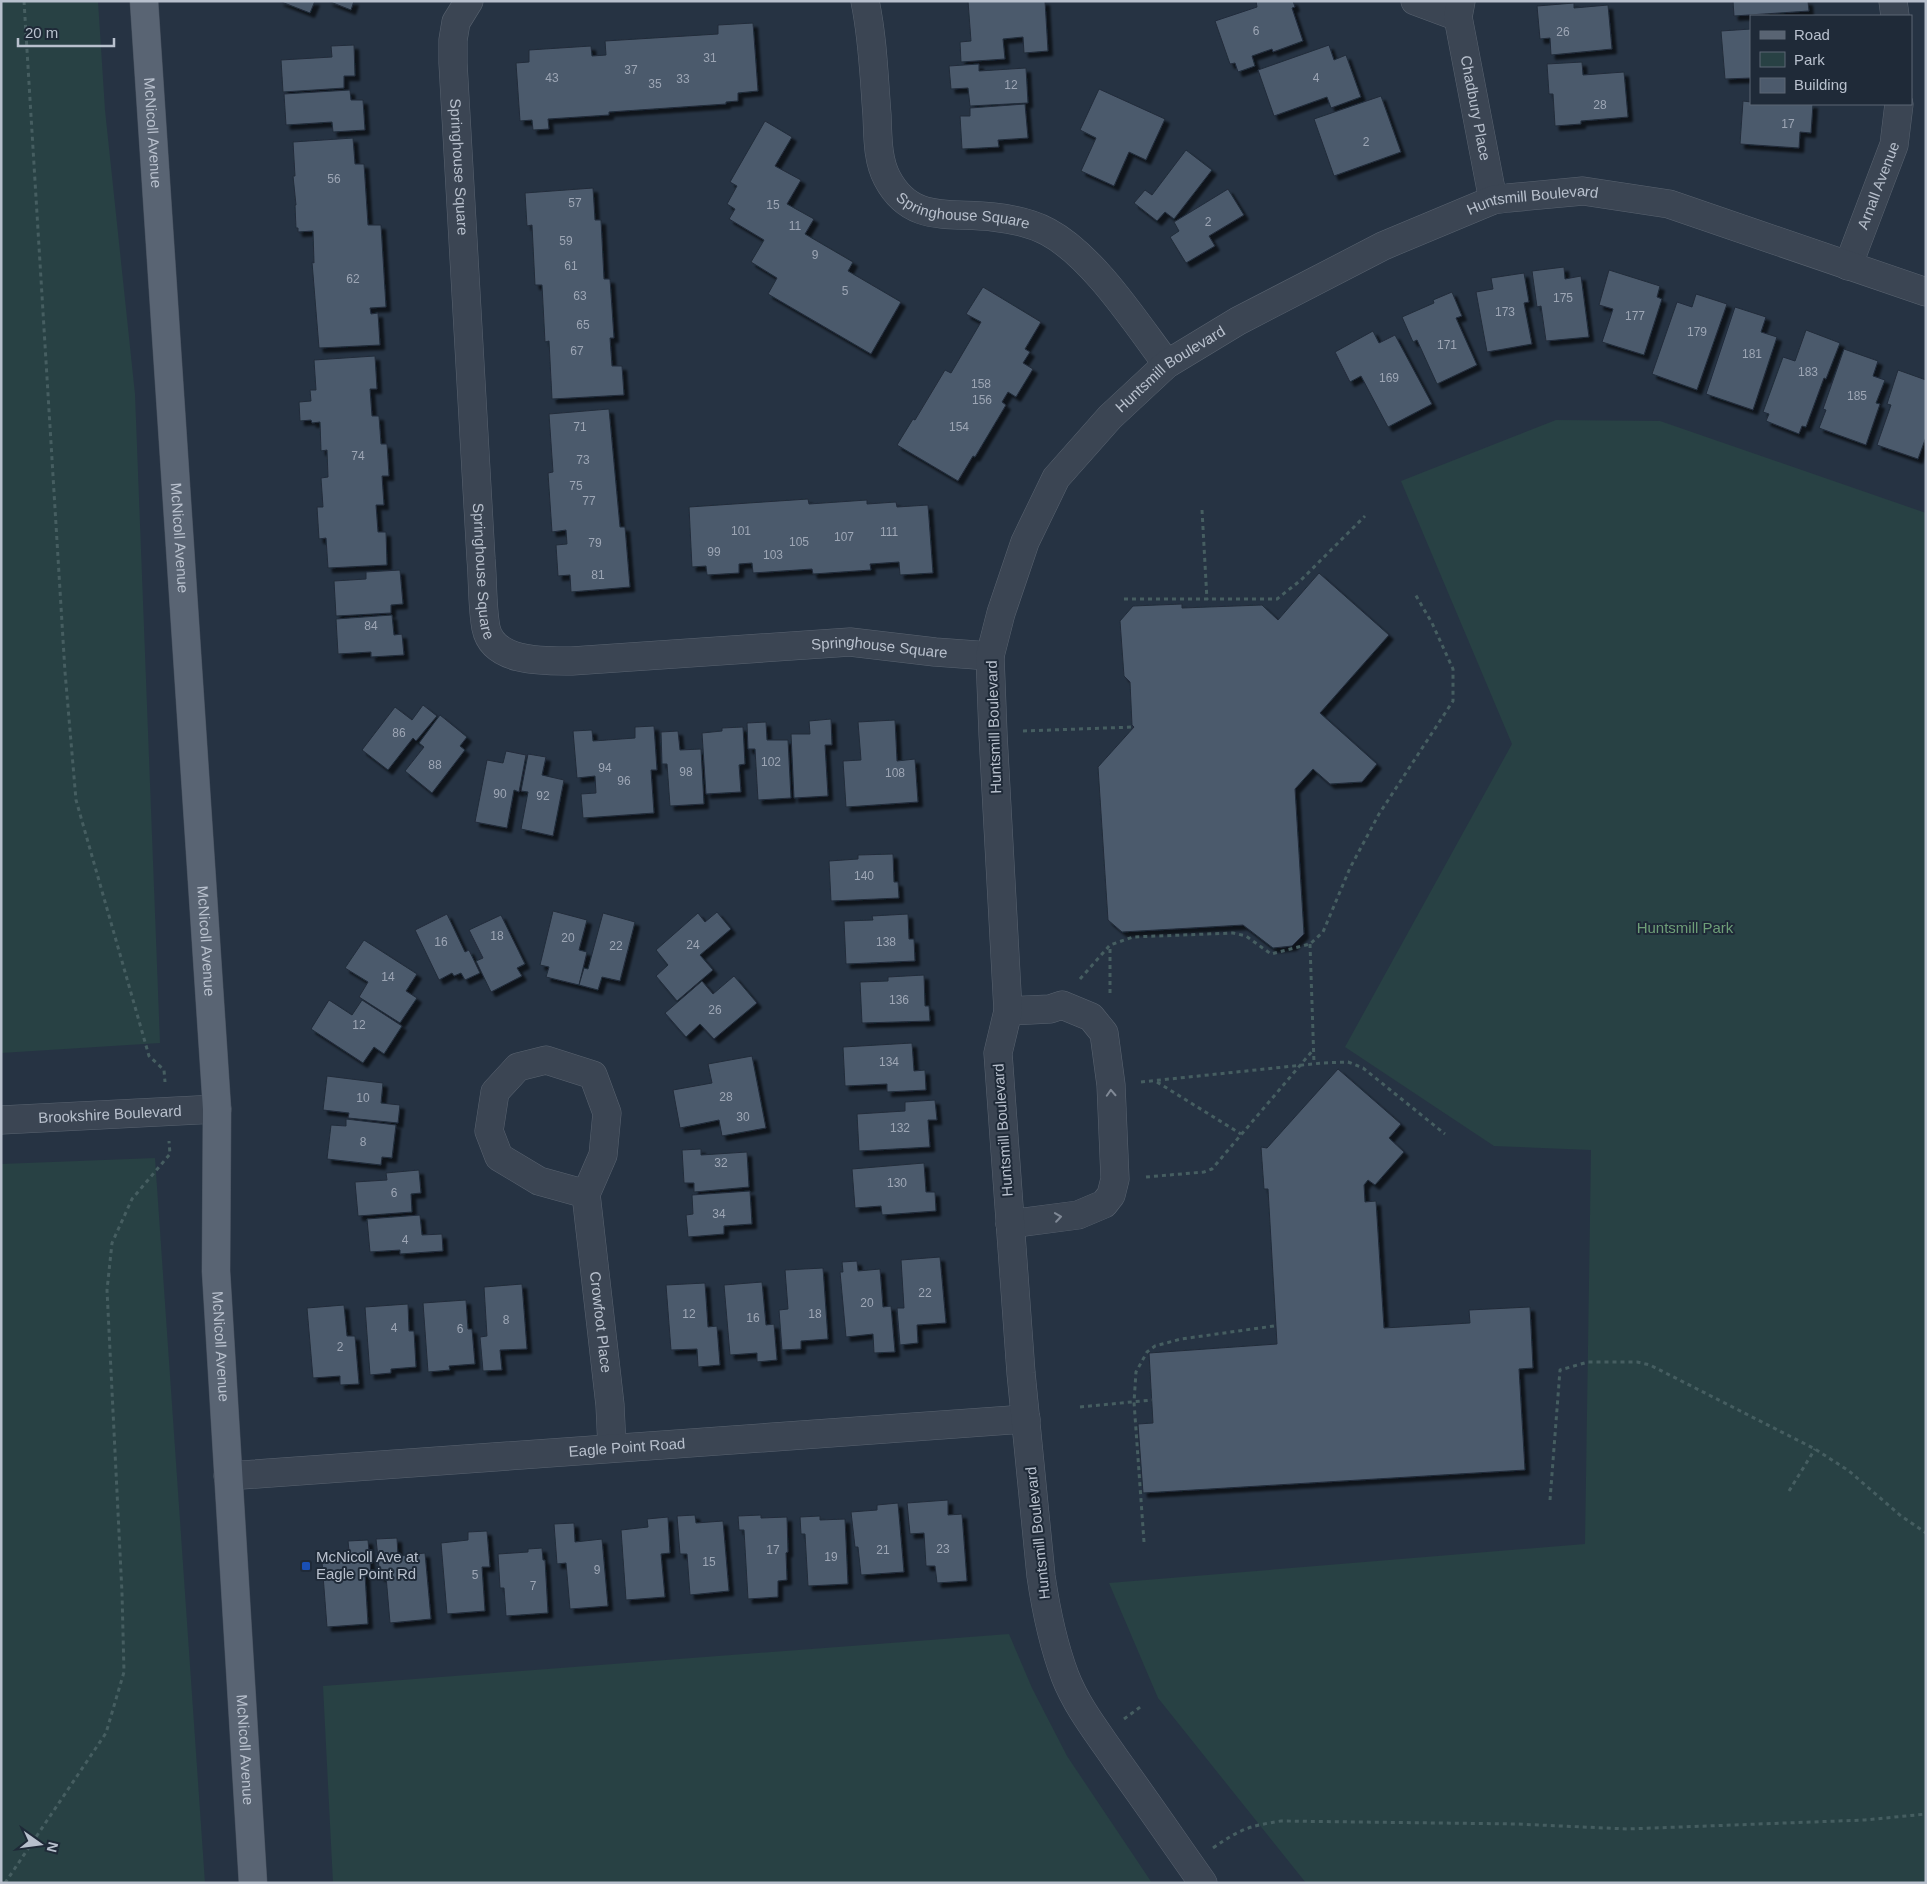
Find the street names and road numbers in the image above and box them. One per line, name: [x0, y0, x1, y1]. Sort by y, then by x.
street label: Chadbury Place: [1458, 54, 1494, 162]
street label: McNicoll Avenue: [141, 77, 165, 188]
street label: Springhouse Square: [447, 98, 472, 236]
street label: Arnall Avenue: [1854, 139, 1902, 232]
street label: Huntsmill Boulevard: [1464, 182, 1600, 218]
street label: Springhouse Square: [893, 188, 1032, 232]
street label: Huntsmill Boulevard: [1112, 322, 1228, 416]
street label: McNicoll Avenue: [168, 482, 192, 594]
street label: Springhouse Square: [470, 502, 498, 642]
street label: Springhouse Square: [811, 633, 948, 661]
street label: Huntsmill Boulevard: [983, 660, 1004, 794]
street label: McNicoll Avenue: [194, 885, 219, 997]
street label: Huntsmill Boulevard: [989, 1063, 1016, 1197]
street label: Brookshire Boulevard: [38, 1102, 182, 1126]
street label: Crowfoot Place: [587, 1270, 615, 1374]
street label: McNicoll Avenue: [209, 1291, 233, 1402]
street label: Eagle Point Road: [568, 1434, 686, 1460]
street label: Huntsmill Boulevard: [1022, 1466, 1053, 1600]
street label: McNicoll Avenue: [234, 1694, 257, 1805]

